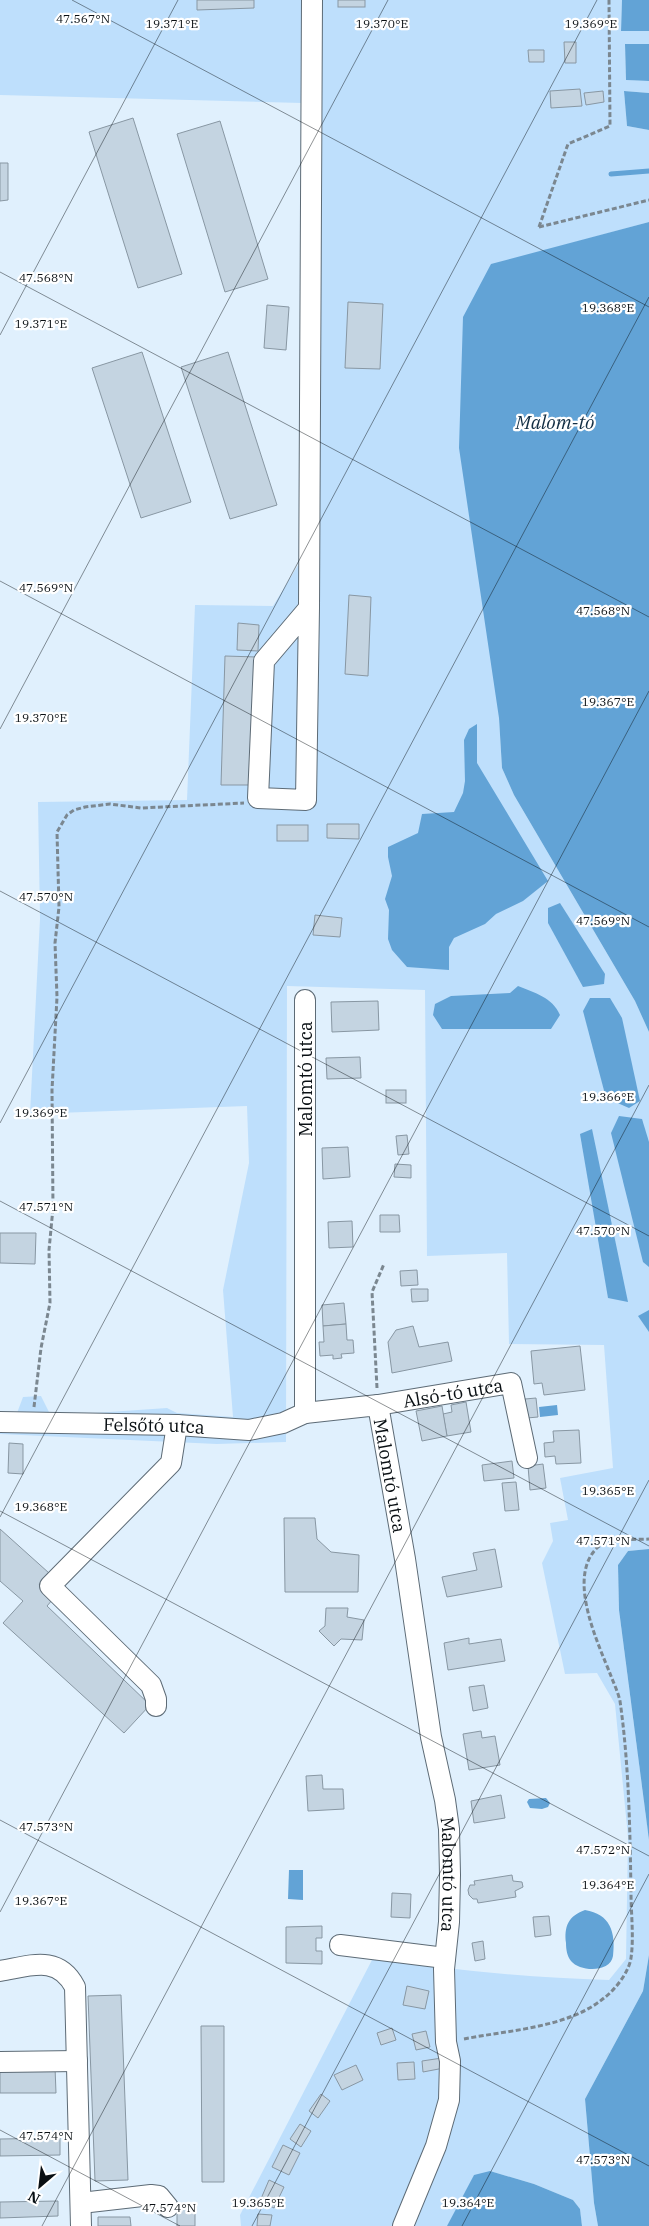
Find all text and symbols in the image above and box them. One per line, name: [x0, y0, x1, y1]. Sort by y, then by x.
text: 47.567°N: [56, 11, 110, 26]
text: 19.371°E: [146, 16, 198, 31]
text: 19.370°E: [356, 16, 408, 31]
text: 19.369°E: [565, 16, 617, 31]
text: 47.568°N: [19, 270, 73, 285]
text: 19.368°E: [582, 300, 634, 315]
text: 19.371°E: [15, 316, 67, 331]
water label: Malom-tó: [514, 410, 595, 434]
text: 47.569°N: [19, 580, 73, 595]
text: 47.568°N: [576, 603, 630, 618]
text: 19.367°E: [582, 694, 634, 709]
text: 19.370°E: [15, 710, 67, 725]
text: 47.570°N: [19, 889, 73, 904]
text: 47.569°N: [576, 913, 630, 928]
street label: Malomtó utca: [294, 1021, 317, 1137]
text: 19.366°E: [582, 1089, 634, 1104]
text: 19.369°E: [15, 1105, 67, 1120]
text: 47.571°N: [19, 1199, 73, 1214]
text: 47.570°N: [576, 1223, 630, 1238]
street label: Alsó-tó utca: [401, 1373, 505, 1412]
street label: Felsőtó utca: [103, 1412, 206, 1438]
street label: Malomtó utca: [369, 1417, 412, 1535]
text: 19.365°E: [582, 1483, 634, 1498]
text: 19.368°E: [15, 1499, 67, 1514]
text: 47.571°N: [576, 1533, 630, 1548]
street label: Malomtó utca: [436, 1815, 461, 1934]
text: 47.573°N: [19, 1819, 73, 1834]
text: 47.572°N: [576, 1842, 630, 1857]
text: 19.364°E: [582, 1877, 634, 1892]
text: 19.367°E: [15, 1893, 67, 1908]
text: 47.574°N: [19, 2128, 73, 2143]
text: 47.573°N: [576, 2152, 630, 2167]
north arrow: [15, 2161, 65, 2211]
text: N: [25, 2187, 43, 2208]
text: 19.365°E: [232, 2195, 284, 2210]
text: 19.364°E: [442, 2195, 494, 2210]
text: 47.574°N: [142, 2200, 196, 2215]

